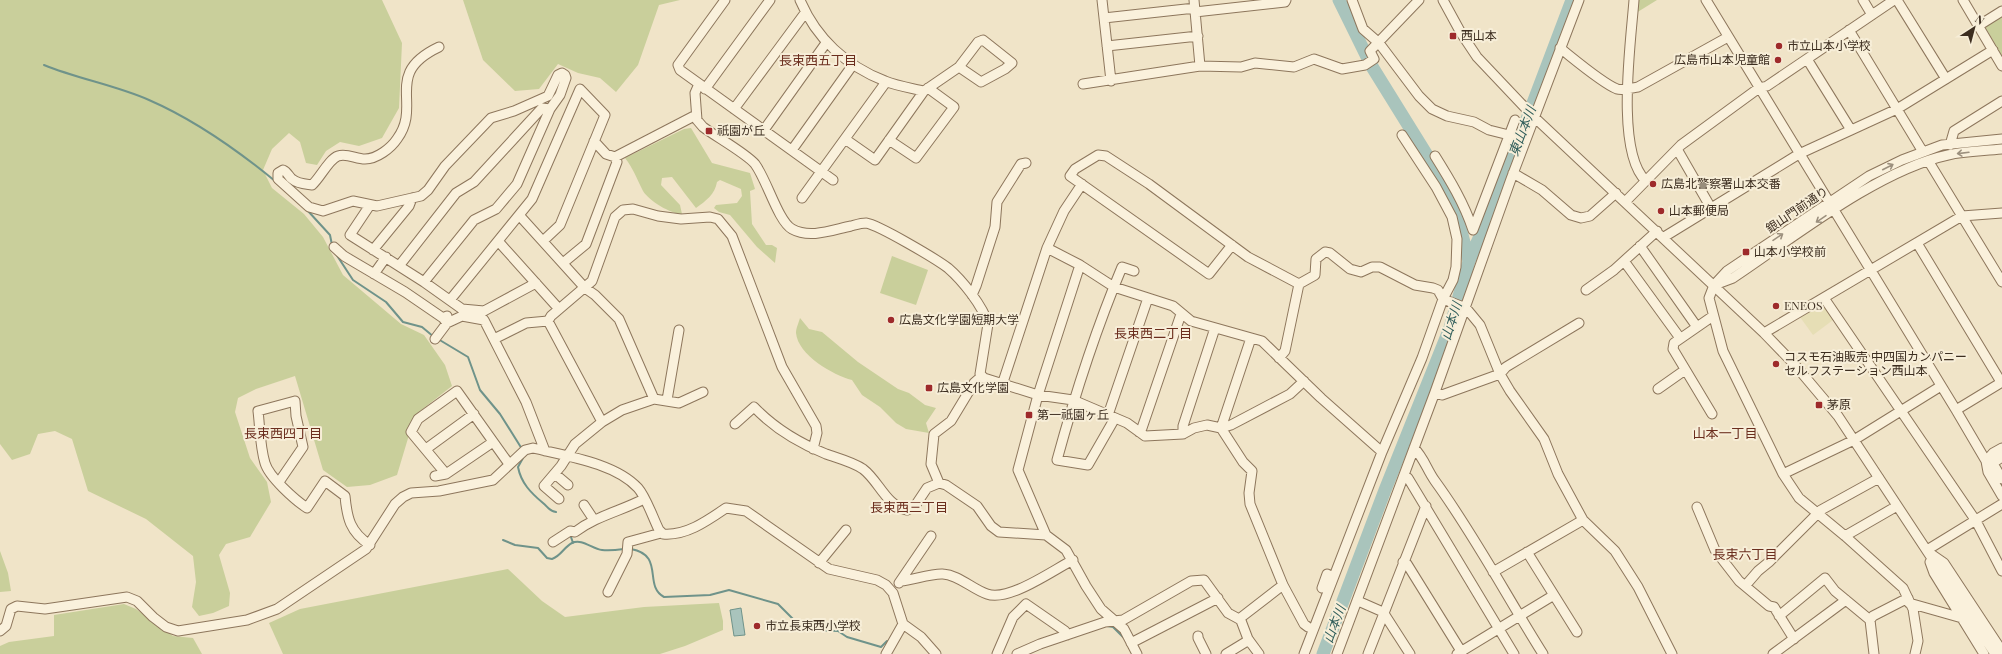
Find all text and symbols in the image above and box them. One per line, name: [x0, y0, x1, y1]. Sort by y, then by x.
north arrow: [1954, 8, 1994, 48]
text: N: [1973, 11, 1988, 28]
place label: 西山本: [1461, 27, 1497, 43]
marker: 西山本: [1448, 31, 1458, 41]
place label: 市立山本小学校: [1787, 37, 1871, 53]
marker: 市立山本小学校: [1774, 41, 1784, 51]
district label: 長束西五丁目: [779, 51, 857, 68]
place label: 広島市山本児童館: [1674, 51, 1770, 67]
marker: 広島市山本児童館: [1773, 55, 1783, 65]
water label: 東山本川: [1504, 102, 1540, 158]
place label: 祇園が丘: [717, 122, 765, 138]
marker: 祇園が丘: [704, 126, 714, 136]
one-way arrow: [1957, 149, 1970, 157]
one-way arrow: [1882, 163, 1894, 170]
place label: 広島北警察署山本交番: [1661, 175, 1781, 191]
marker: 広島北警察署山本交番: [1648, 179, 1658, 189]
street label: 銀山門前通り: [1762, 182, 1831, 236]
place label: 山本郵便局: [1669, 202, 1729, 218]
marker: 山本郵便局: [1656, 206, 1666, 216]
one-way arrow: [1816, 215, 1827, 223]
one-way arrow: [1773, 232, 1784, 241]
place label: 山本小学校前: [1754, 243, 1826, 259]
marker: 山本小学校前: [1741, 247, 1751, 257]
place label: ENEOS: [1784, 297, 1822, 313]
water label: 山本川: [1436, 298, 1465, 342]
marker: ENEOS: [1771, 301, 1781, 311]
place label: 広島文化学園短期大学: [899, 311, 1019, 327]
marker: 広島文化学園短期大学: [886, 315, 896, 325]
district label: 長束西二丁目: [1114, 324, 1192, 341]
place label: コスモ石油販売 中四国カンパニー セルフステーション西山本: [1784, 348, 1967, 378]
marker: コスモ石油販売 中四国カンパニー セルフステーション西山本: [1771, 359, 1781, 369]
place label: 広島文化学園: [937, 379, 1009, 395]
marker: 広島文化学園: [924, 383, 934, 393]
place label: 茅原: [1827, 396, 1851, 412]
marker: 茅原: [1814, 400, 1824, 410]
place label: 第一祇園ヶ丘: [1037, 406, 1109, 422]
marker: 第一祇園ヶ丘: [1024, 410, 1034, 420]
district label: 長束西四丁目: [244, 424, 322, 441]
district label: 山本一丁目: [1692, 424, 1758, 441]
district label: 長束西三丁目: [870, 498, 948, 515]
district label: 長束六丁目: [1712, 545, 1778, 562]
water label: 山本川: [1319, 601, 1349, 645]
place label: 市立長束西小学校: [765, 617, 861, 633]
marker: 市立長束西小学校: [752, 621, 762, 631]

